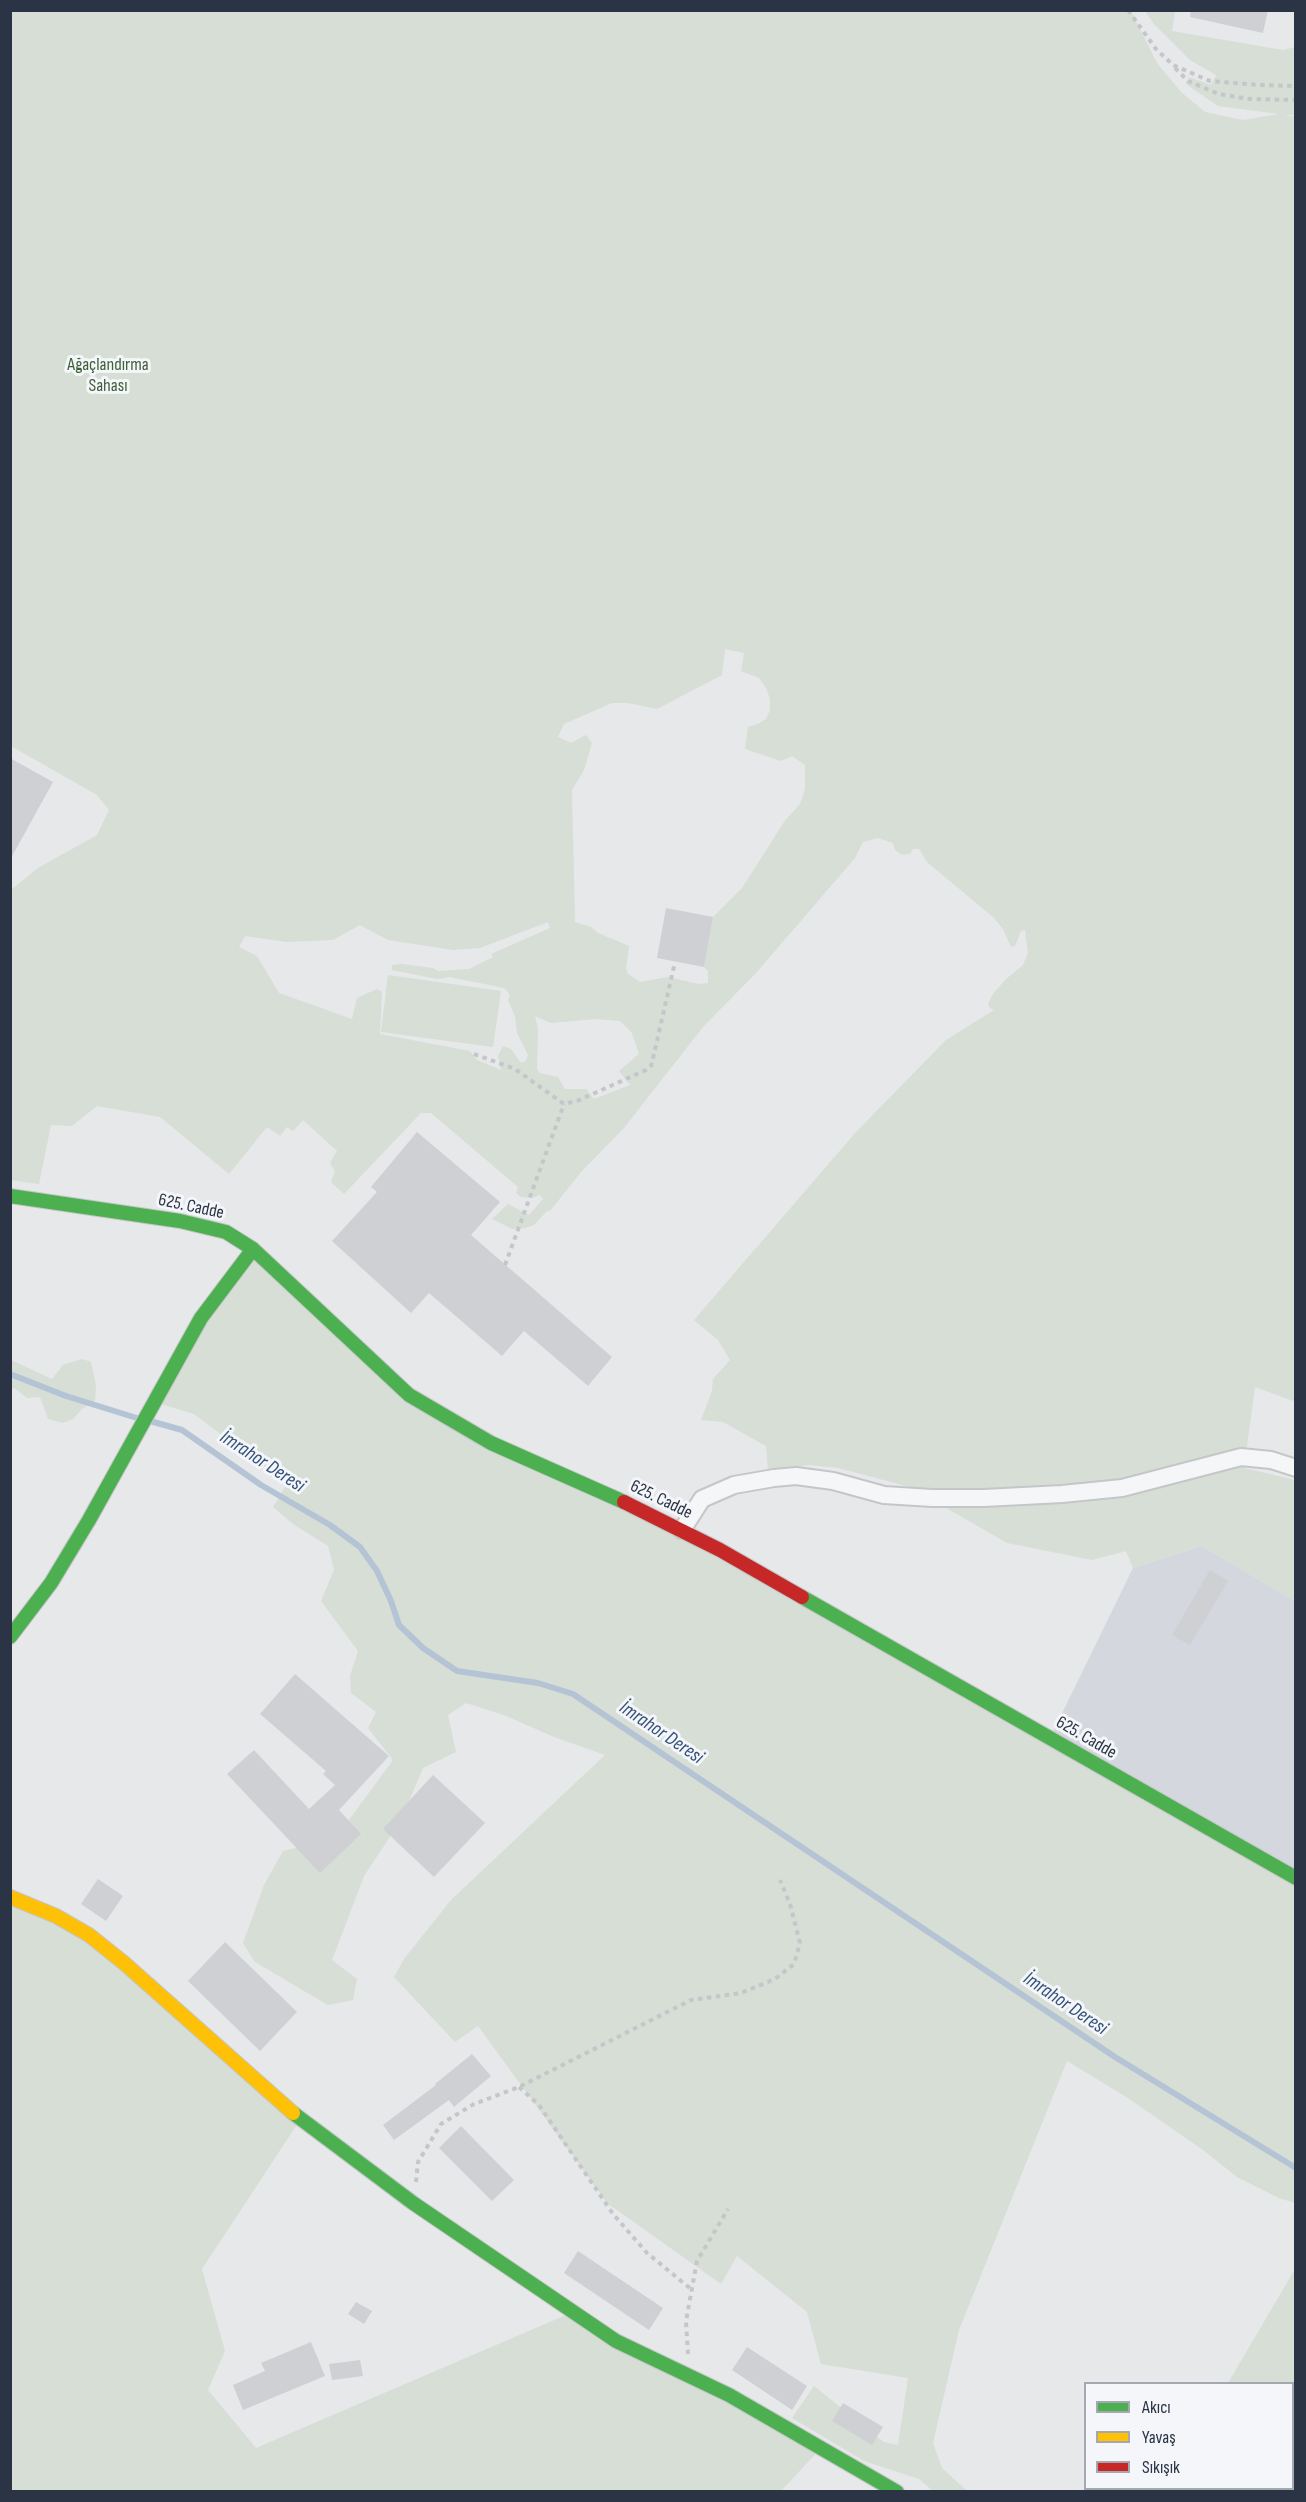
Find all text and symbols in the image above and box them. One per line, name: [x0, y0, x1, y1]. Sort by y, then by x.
park label: Ağaçlandırma Sahası: [67, 354, 149, 397]
street label: 625. Cadde: [156, 1190, 226, 1224]
water label: İmrahor Deresi: [215, 1426, 309, 1498]
street label: 625. Cadde: [626, 1476, 696, 1524]
water label: İmrahor Deresi: [614, 1696, 708, 1770]
street label: 625. Cadde: [1052, 1712, 1120, 1764]
water label: İmrahor Deresi: [1018, 1967, 1112, 2041]
legend: [1084, 2382, 1294, 2490]
text: Akıcı: [1142, 2397, 1171, 2418]
text: Yavaş: [1142, 2427, 1176, 2448]
text: Sıkışık: [1142, 2457, 1180, 2478]

